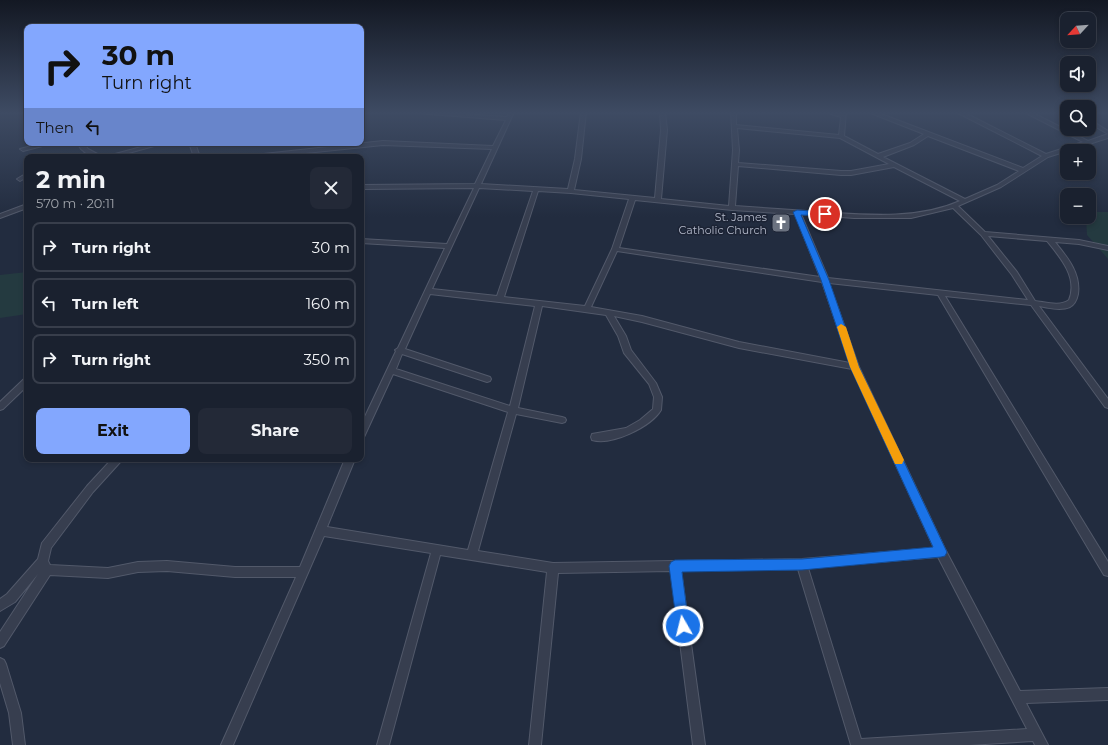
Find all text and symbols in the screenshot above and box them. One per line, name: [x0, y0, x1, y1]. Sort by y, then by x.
north arrow: [1060, 12, 1096, 48]
map controls: [1060, 12, 1096, 224]
text: 30 m: [102, 38, 175, 72]
icon: right: [36, 40, 88, 92]
button: sound: [1060, 56, 1096, 92]
text: Turn right: [102, 72, 192, 94]
button: search: [1060, 100, 1096, 136]
icon: left: [82, 116, 104, 138]
text: Then: [36, 118, 74, 137]
button: +: [1060, 144, 1096, 180]
text: 2 min: [36, 165, 106, 194]
button: close: [310, 167, 352, 209]
button: −: [1060, 188, 1096, 224]
text: 570 m · 20:11: [36, 195, 115, 211]
pin: [808, 197, 842, 231]
icon: arrive: [814, 203, 836, 225]
place label: St. James Catholic Church: [679, 210, 768, 237]
church icon: St. James Catholic Church: [770, 212, 792, 234]
icon: right: [38, 236, 60, 258]
text: Turn right: [72, 238, 151, 257]
text: 30 m: [312, 238, 350, 257]
icon: left: [38, 292, 60, 314]
text: Turn left: [72, 294, 139, 313]
text: 160 m: [306, 294, 350, 313]
icon: right: [38, 348, 60, 370]
text: Turn right: [72, 350, 151, 369]
text: 350 m: [303, 350, 350, 369]
button: Exit: [36, 408, 190, 454]
button: Share: [198, 408, 352, 454]
position arrow: [662, 605, 704, 647]

